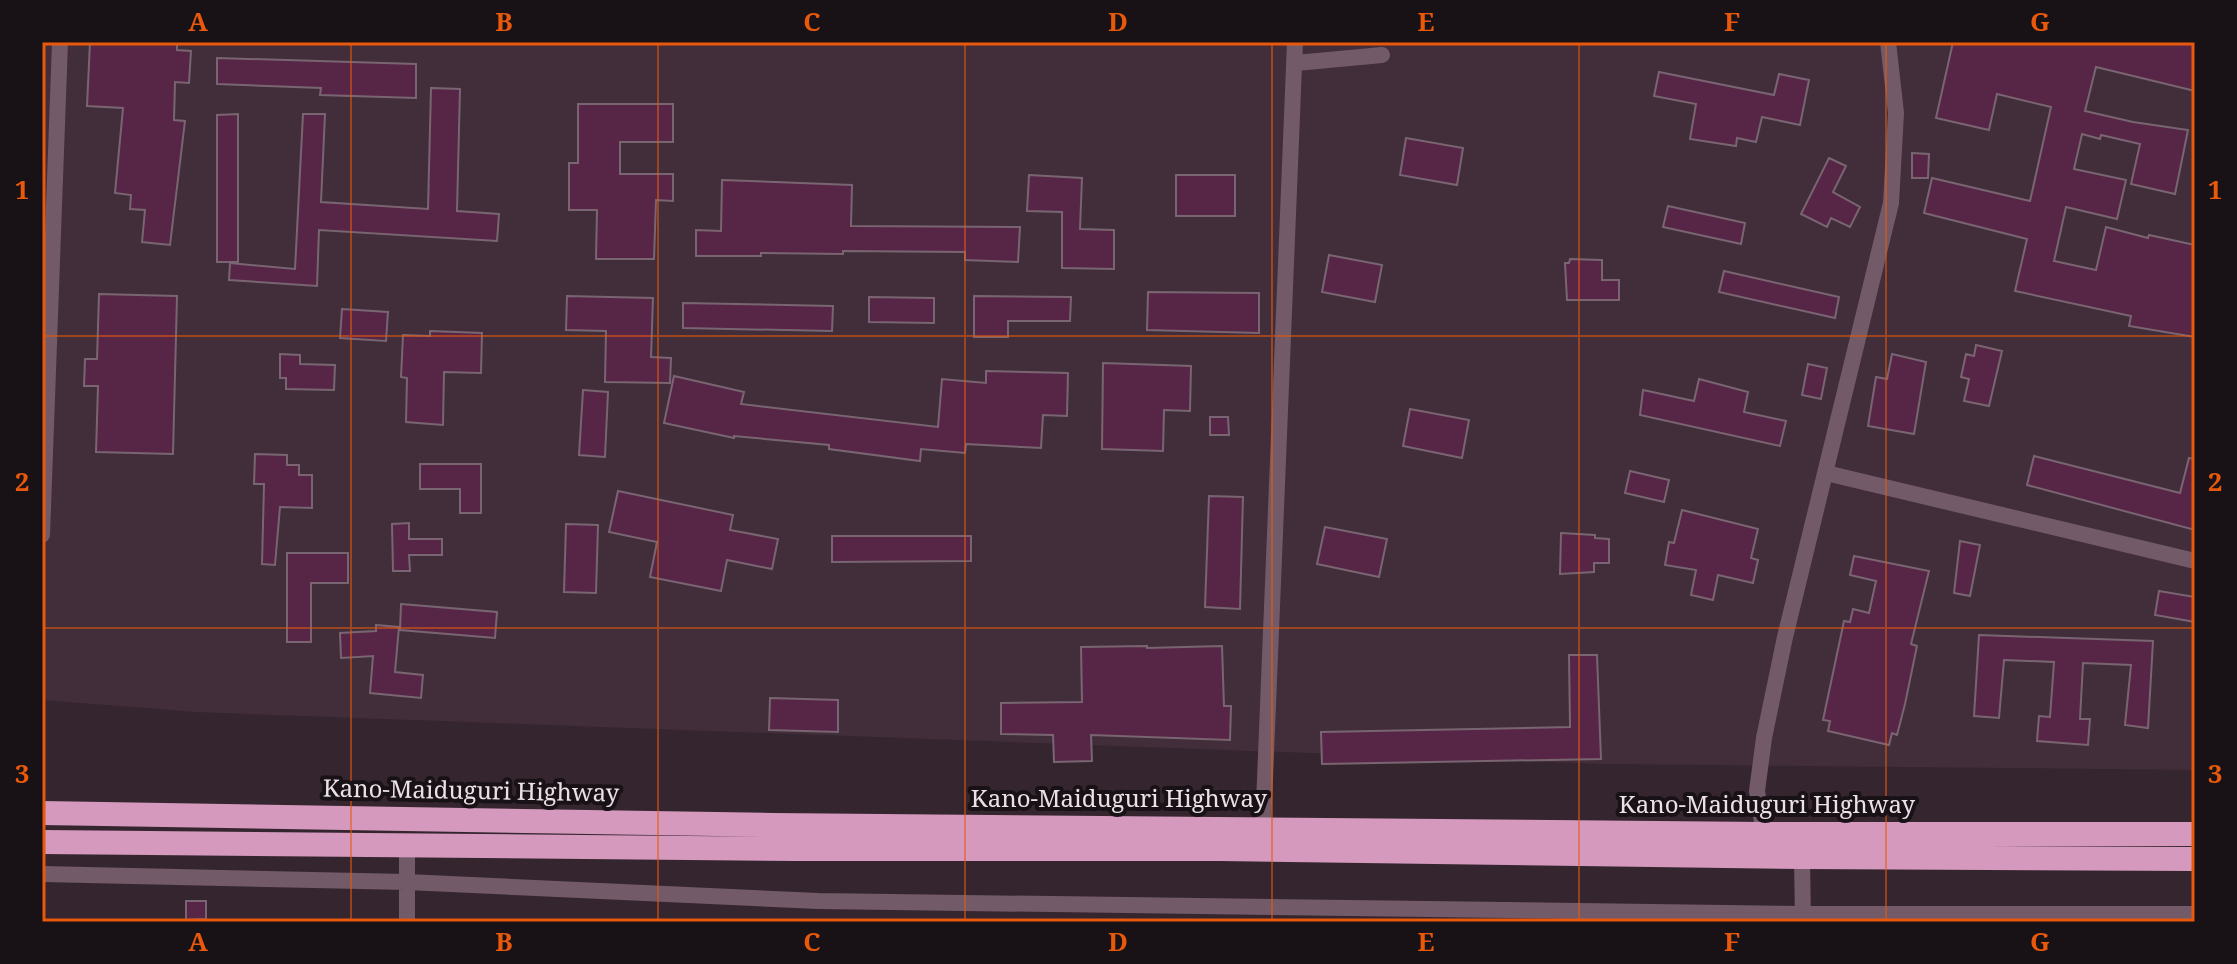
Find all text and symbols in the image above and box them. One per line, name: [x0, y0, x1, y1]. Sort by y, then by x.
text: A: [188, 3, 208, 39]
text: B: [495, 3, 513, 39]
text: C: [803, 3, 821, 39]
text: D: [1108, 3, 1128, 39]
text: E: [1418, 3, 1435, 39]
text: F: [1724, 3, 1740, 39]
text: G: [2030, 3, 2050, 39]
text: 1: [15, 171, 29, 207]
text: 1: [2208, 171, 2222, 207]
text: 2: [15, 463, 29, 499]
text: 2: [2208, 463, 2222, 499]
text: 3: [15, 755, 29, 791]
text: 3: [2208, 755, 2222, 791]
street label: Kano-Maiduguri Highway: [323, 770, 620, 809]
street label: Kano-Maiduguri Highway: [971, 781, 1268, 814]
street label: Kano-Maiduguri Highway: [1619, 787, 1916, 820]
text: A: [188, 923, 208, 959]
text: B: [495, 923, 513, 959]
text: C: [803, 923, 821, 959]
text: D: [1108, 923, 1128, 959]
text: E: [1418, 923, 1435, 959]
text: F: [1724, 923, 1740, 959]
text: G: [2030, 923, 2050, 959]

